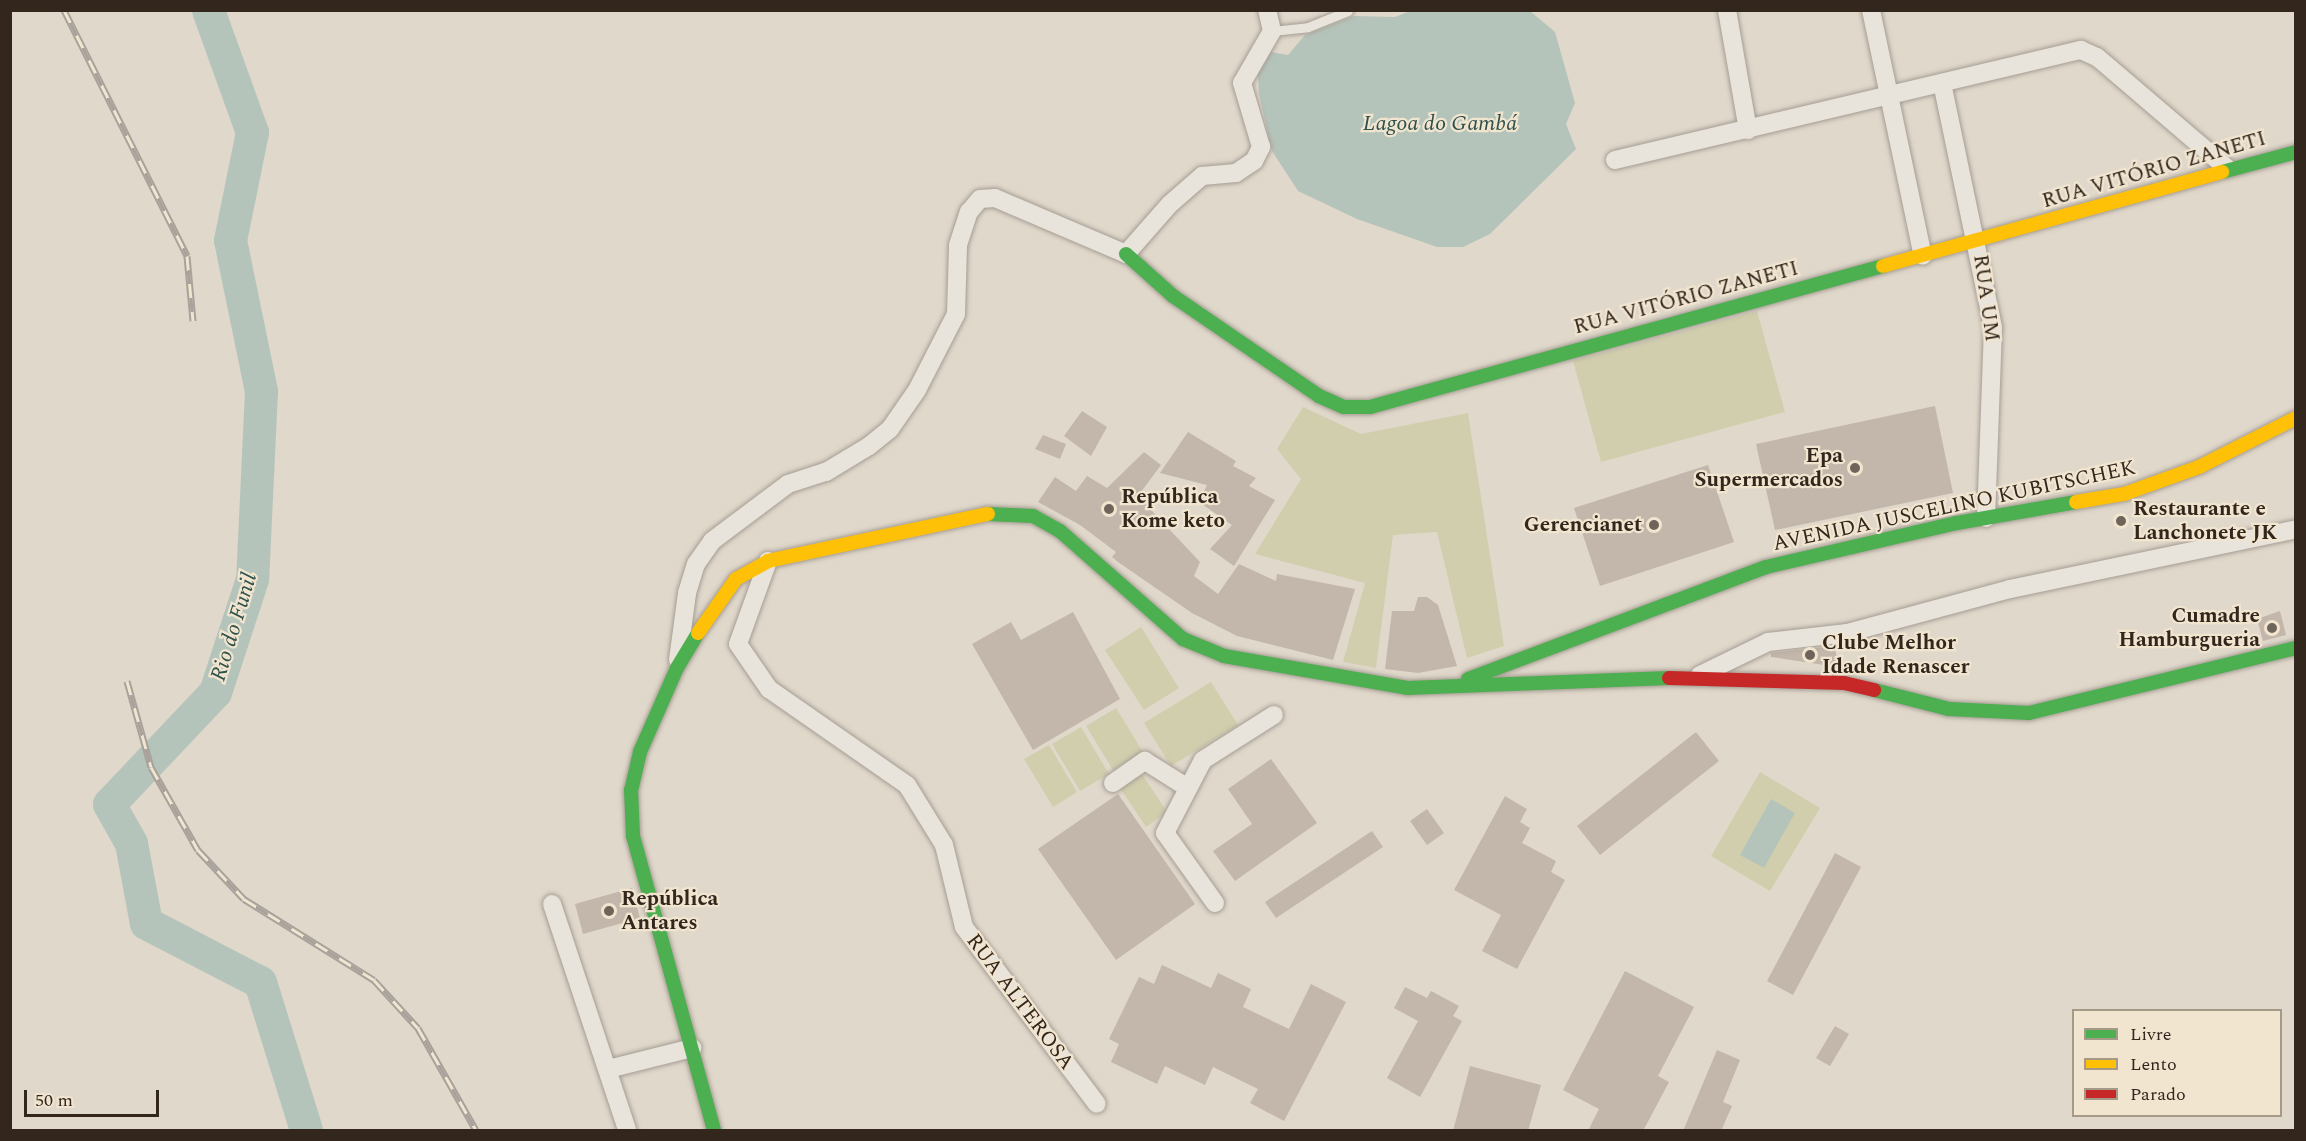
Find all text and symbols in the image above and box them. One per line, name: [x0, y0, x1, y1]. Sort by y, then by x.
water label: Lagoa do Gambá: [1363, 111, 1517, 137]
street label: RUA VITÓRIO ZANETI: [2039, 126, 2269, 214]
street label: RUA UM: [1967, 253, 2005, 343]
street label: RUA VITÓRIO ZANETI: [1571, 256, 1801, 340]
place label: Epa Supermercados: [1694, 443, 1843, 493]
street label: AVENIDA JUSCELINO KUBITSCHEK: [1770, 455, 2138, 557]
marker: Epa Supermercados: [1848, 461, 1862, 475]
place label: República Kome keto: [1121, 484, 1225, 534]
place label: Restaurante e Lanchonete JK: [2133, 496, 2277, 546]
marker: República Kome keto: [1102, 502, 1116, 516]
place label: Gerencianet: [1524, 512, 1642, 538]
marker: Restaurante e Lanchonete JK: [2114, 514, 2128, 528]
marker: Gerencianet: [1647, 518, 1661, 532]
water label: Rio do Funil: [205, 570, 263, 684]
place label: Cumadre Hamburgueria: [2118, 603, 2260, 653]
marker: Cumadre Hamburgueria: [2265, 621, 2279, 635]
place label: Clube Melhor Idade Renascer: [1822, 630, 1970, 680]
marker: Clube Melhor Idade Renascer: [1803, 648, 1817, 662]
place label: República Antares: [621, 886, 718, 936]
marker: República Antares: [602, 904, 616, 918]
street label: RUA ALTEROSA: [961, 929, 1079, 1075]
legend: [2072, 1009, 2282, 1117]
text: Livre: [2130, 1021, 2172, 1048]
text: Lento: [2130, 1051, 2177, 1078]
scale bar: [27, 1078, 162, 1116]
text: Parado: [2130, 1081, 2186, 1108]
text: 50 m: [35, 1087, 73, 1114]

